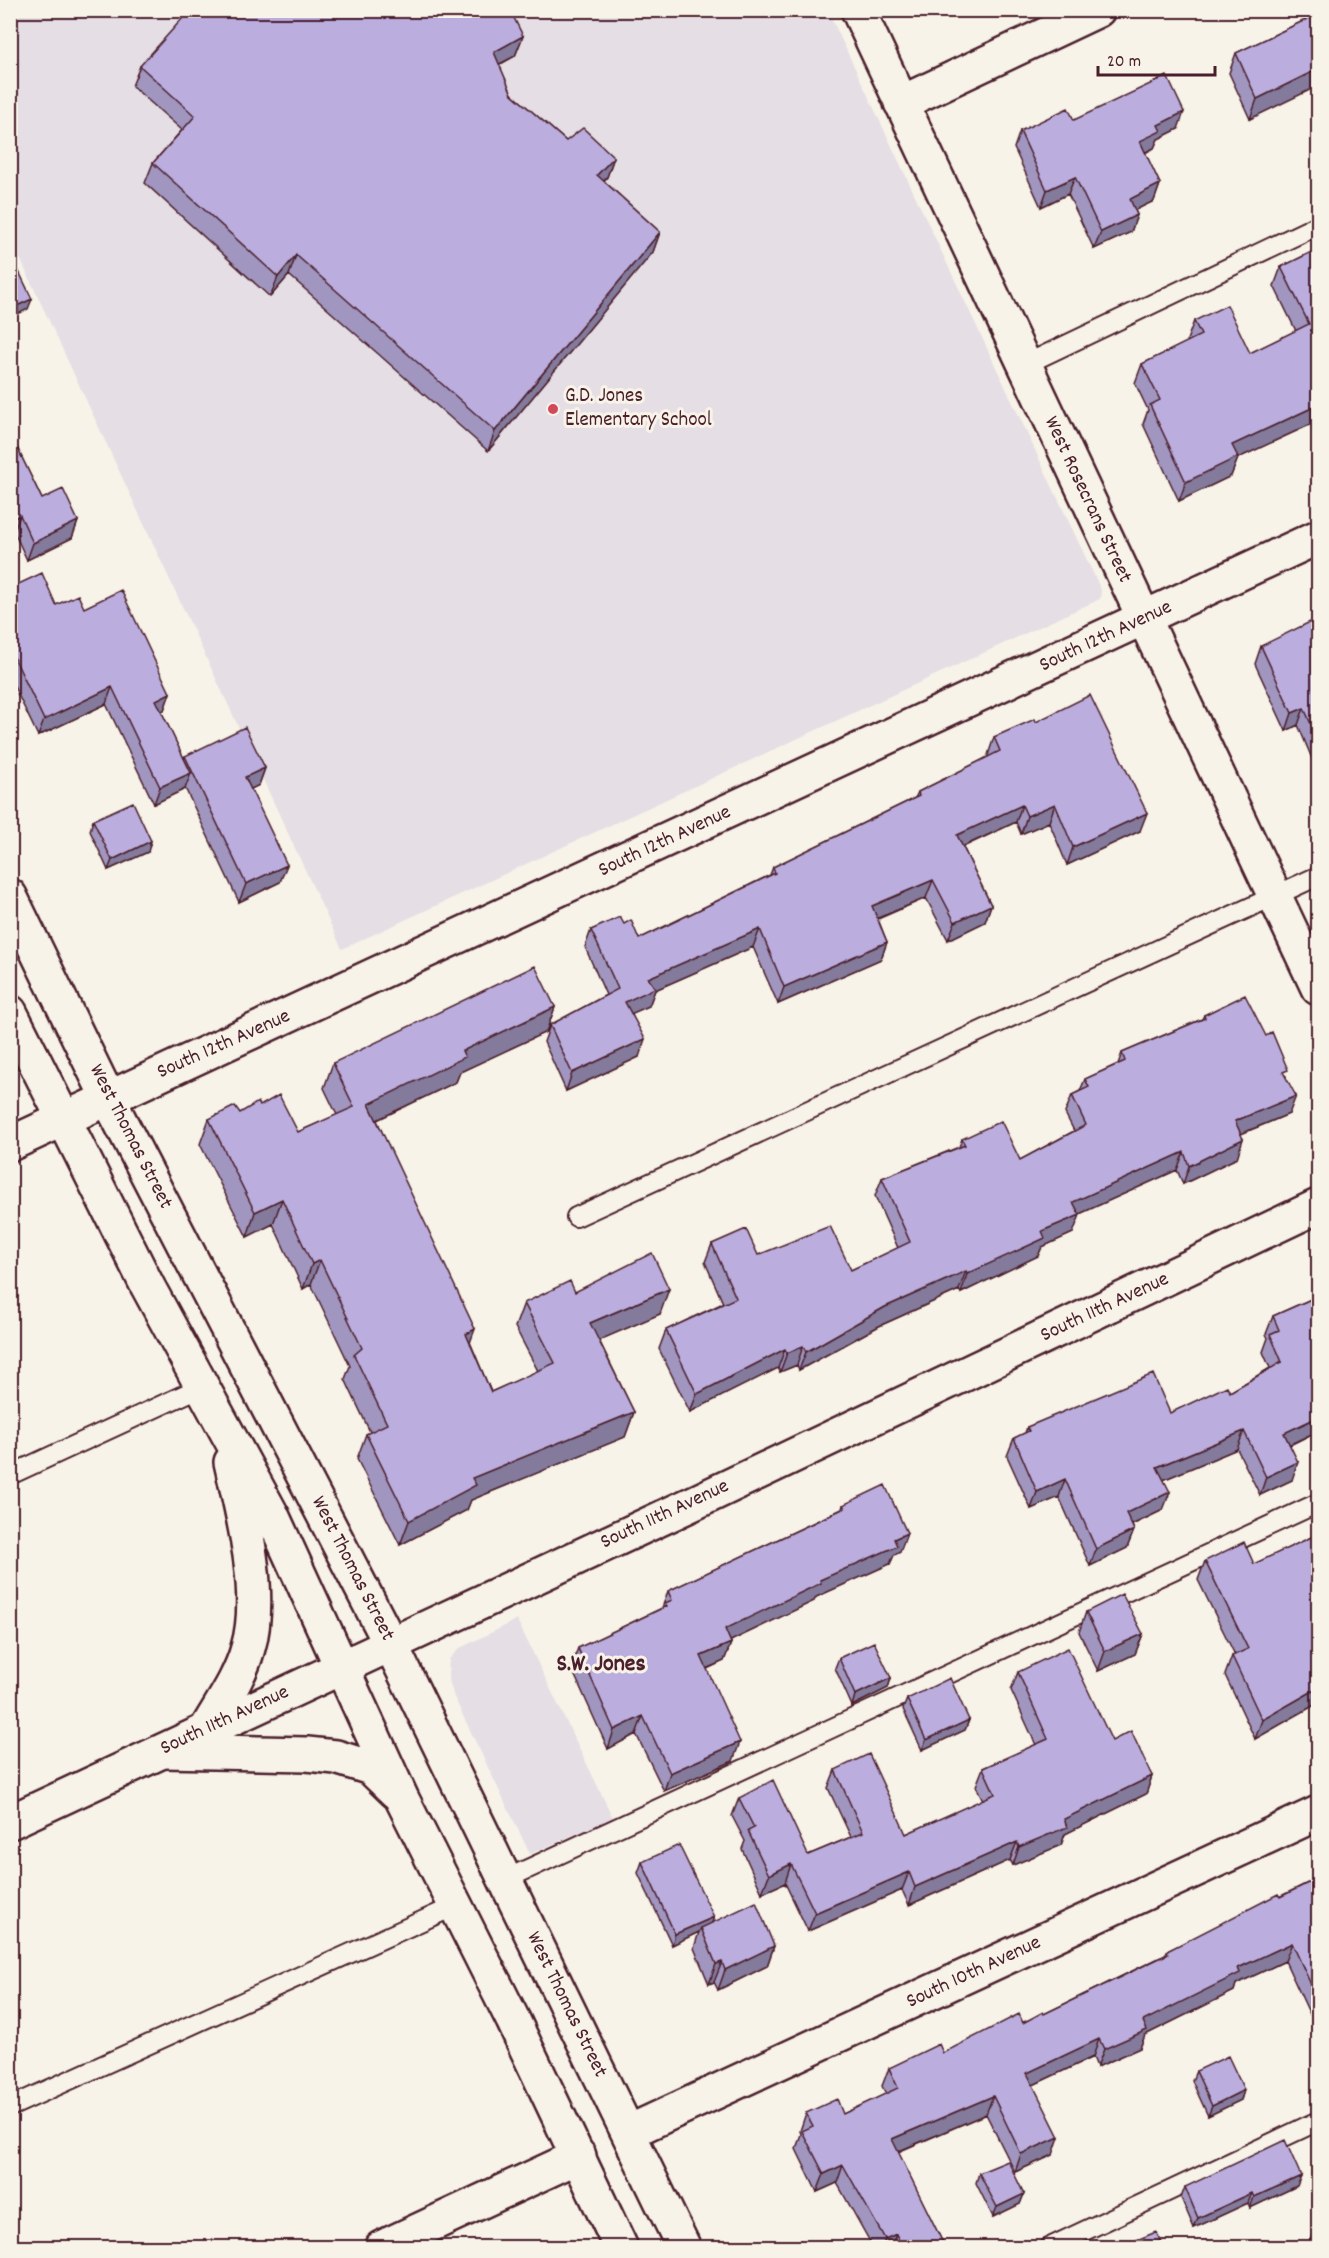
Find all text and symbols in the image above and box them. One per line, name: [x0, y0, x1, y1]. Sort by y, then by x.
scale bar: [1098, 39, 1215, 77]
text: 20 m: [1107, 50, 1141, 75]
place label: G.D. Jones Elementary School: [565, 382, 712, 436]
marker: G.D. Jones Elementary School: [546, 402, 560, 416]
street label: West Rosecrans Street: [1035, 412, 1139, 588]
street label: South 12th Avenue: [1035, 593, 1177, 681]
street label: South 12th Avenue: [594, 798, 736, 886]
street label: South 12th Avenue: [152, 1002, 296, 1088]
street label: West Thomas Street: [81, 1059, 180, 1215]
street label: South 11th Avenue: [1036, 1265, 1174, 1351]
street label: South 11th Avenue: [596, 1472, 734, 1558]
street label: West Thomas Street: [303, 1491, 402, 1647]
district label: S.W. Jones: [557, 1648, 646, 1682]
street label: South 11th Avenue: [156, 1678, 294, 1764]
street label: West Thomas Street: [518, 1927, 614, 2083]
street label: South 10th Avenue: [902, 1929, 1046, 2017]

